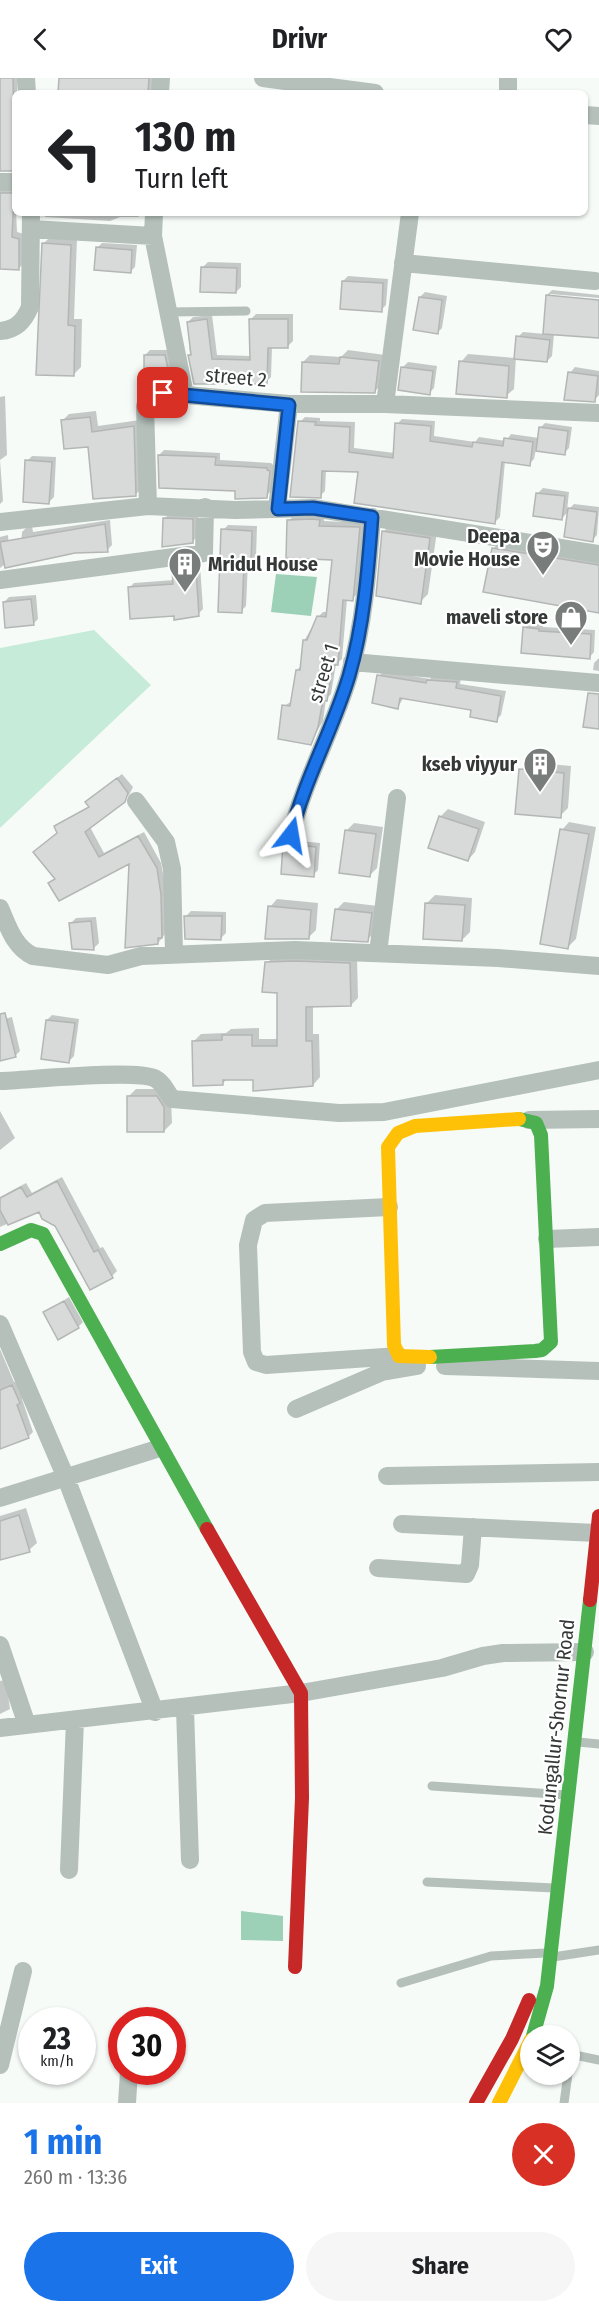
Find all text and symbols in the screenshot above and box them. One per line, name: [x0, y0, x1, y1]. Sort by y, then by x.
icon: back: [24, 23, 57, 56]
text: Drivr: [272, 23, 327, 55]
icon: heart: [542, 23, 575, 56]
text: 130 m: [135, 112, 236, 162]
icon: left: [36, 114, 114, 192]
text: Turn left: [135, 163, 228, 195]
street label: street 2: [204, 362, 268, 392]
pin: [137, 367, 188, 418]
icon: arrive: [146, 376, 179, 409]
place label: Deepa Movie House: [414, 524, 520, 571]
theatre icon: Deepa Movie House: [525, 529, 561, 576]
building icon: Mridul House: [167, 546, 203, 593]
place label: Mridul House: [208, 552, 318, 576]
shop icon: maveli store: [553, 599, 589, 646]
place label: maveli store: [446, 605, 548, 629]
street label: street 1: [303, 641, 343, 705]
building icon: kseb viyyur: [522, 746, 558, 793]
place label: kseb viyyur: [422, 752, 518, 776]
position arrow: [259, 803, 323, 867]
street label: Kodungallur-Shornur Road: [533, 1618, 579, 1836]
speed limit sign: 30: [108, 2007, 186, 2085]
text: 23: [43, 2021, 71, 2057]
map controls: [520, 2025, 580, 2085]
button: layers: [520, 2025, 580, 2085]
text: km/h: [40, 2052, 74, 2070]
text: 1 min: [24, 2120, 102, 2164]
button: close: [512, 2123, 575, 2186]
text: 260 m · 13:36: [24, 2165, 127, 2189]
button: Exit: [24, 2232, 294, 2301]
button: Share: [306, 2232, 575, 2301]

